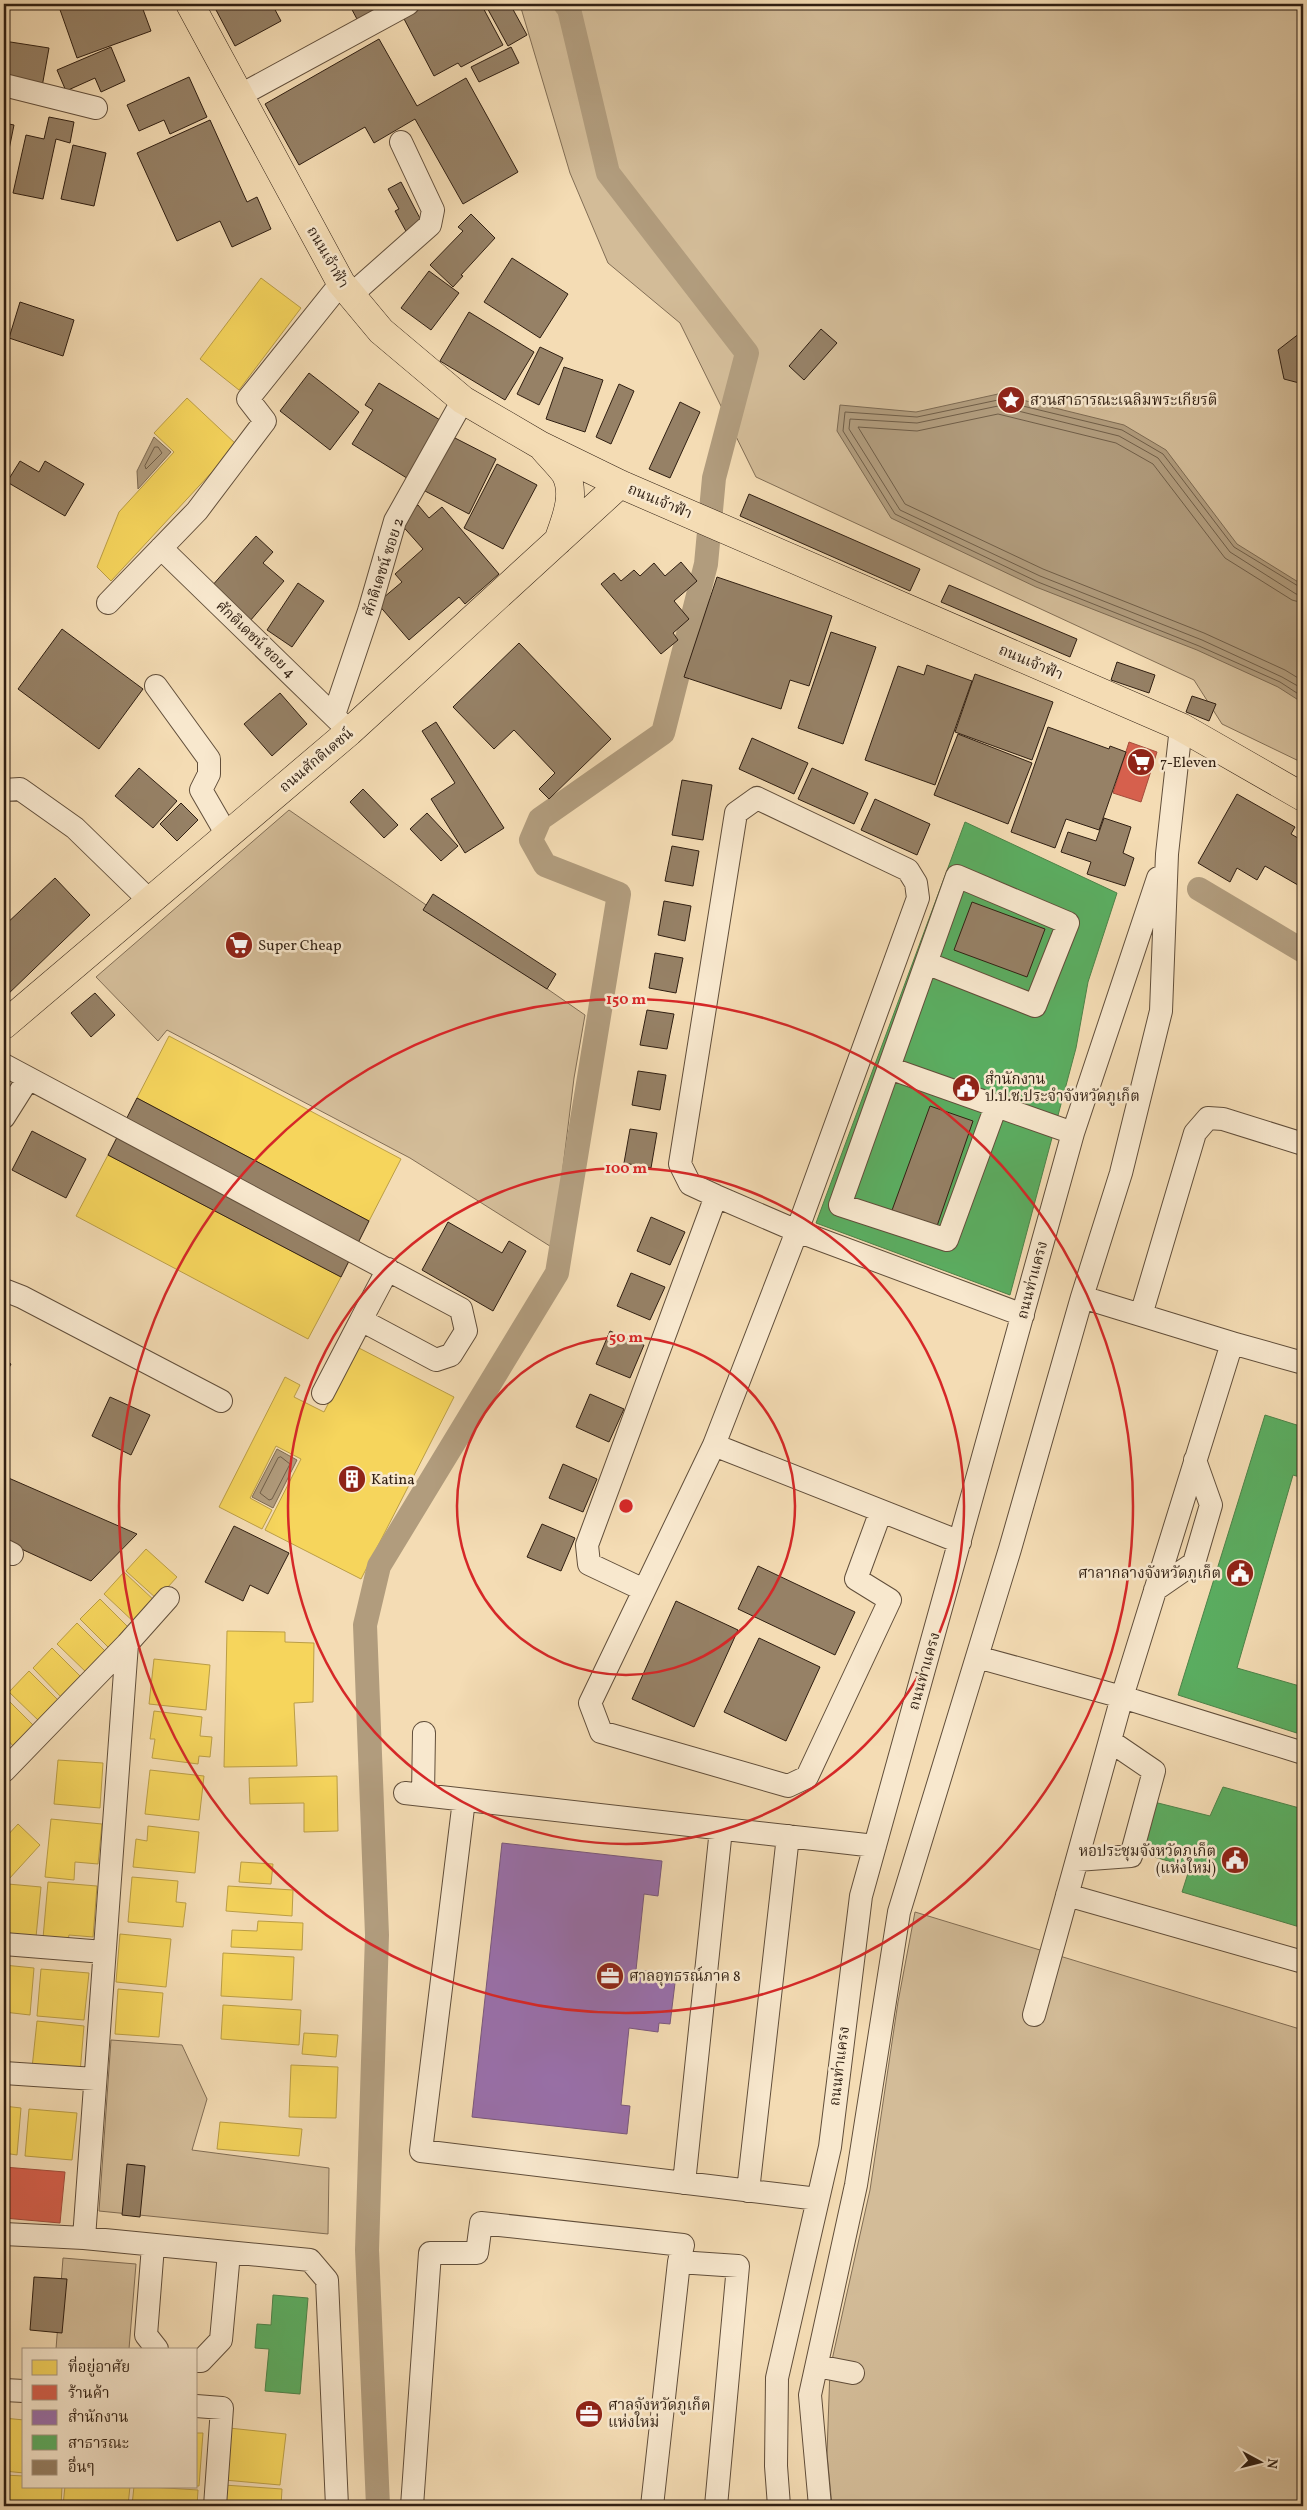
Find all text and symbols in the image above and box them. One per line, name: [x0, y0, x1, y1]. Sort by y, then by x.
street label: ถนนเจ้าฟ้า: [301, 223, 353, 293]
place icon: สวนสาธารณะเฉลิมพระเกียรติ: [996, 385, 1026, 415]
place label: สวนสาธารณะเฉลิมพระเกียรติ: [1030, 391, 1217, 412]
street label: ถนนเจ้าฟ้า: [624, 479, 695, 525]
street label: ศักดิเดชน์ ซอย 2: [358, 515, 410, 620]
street label: ศักดิเดชน์ ซอย 4: [210, 596, 300, 684]
street label: ถนนเจ้าฟ้า: [995, 640, 1066, 686]
street label: ถนนศักดิเดชน์: [275, 723, 359, 798]
supermarket icon: 7-Eleven: [1126, 747, 1156, 777]
place label: 7-Eleven: [1160, 753, 1217, 774]
supermarket icon: Super Cheap: [224, 930, 254, 960]
place label: Super Cheap: [258, 936, 342, 957]
text: 150 m: [606, 990, 646, 1011]
place label: สำนักงาน ป.ป.ช.ประจำจังหวัดภูเก็ต: [985, 1070, 1140, 1108]
public building icon: สำนักงาน ป.ป.ช.ประจำจังหวัดภูเก็ต: [951, 1073, 981, 1103]
text: 100 m: [605, 1159, 648, 1180]
street label: ถนนท่าแครง: [1013, 1239, 1054, 1322]
text: 50 m: [609, 1328, 643, 1349]
building icon: Katina: [337, 1464, 367, 1494]
place label: Katina: [371, 1470, 415, 1491]
centre of rings: [617, 1497, 635, 1515]
public building icon: ศาลากลางจังหวัดภูเก็ต: [1225, 1558, 1255, 1588]
place label: ศาลากลางจังหวัดภูเก็ต: [1078, 1564, 1221, 1585]
street label: ถนนท่าแครง: [904, 1630, 947, 1713]
place label: หอประชุมจังหวัดภูเก็ต (แห่งใหม่): [1079, 1842, 1216, 1880]
public building icon: หอประชุมจังหวัดภูเก็ต (แห่งใหม่): [1220, 1845, 1250, 1875]
office icon: ศาลอุทธรณ์ภาค 8: [595, 1961, 625, 1991]
place label: ศาลอุทธรณ์ภาค 8: [629, 1966, 741, 1988]
street label: ถนนท่าแครง: [825, 2025, 856, 2107]
legend: [22, 2348, 198, 2488]
text: ที่อยู่อาศัย: [68, 2356, 130, 2379]
text: ร้านค้า: [68, 2384, 110, 2405]
place label: ศาลจังหวัดภูเก็ต แห่งใหม่: [608, 2396, 710, 2434]
office icon: ศาลจังหวัดภูเก็ต แห่งใหม่: [574, 2399, 604, 2429]
text: สำนักงาน: [68, 2408, 129, 2429]
text: สาธารณะ: [68, 2434, 129, 2455]
north arrow: [1234, 2438, 1284, 2488]
text: อื่นๆ: [68, 2456, 94, 2479]
text: N: [1261, 2457, 1281, 2470]

